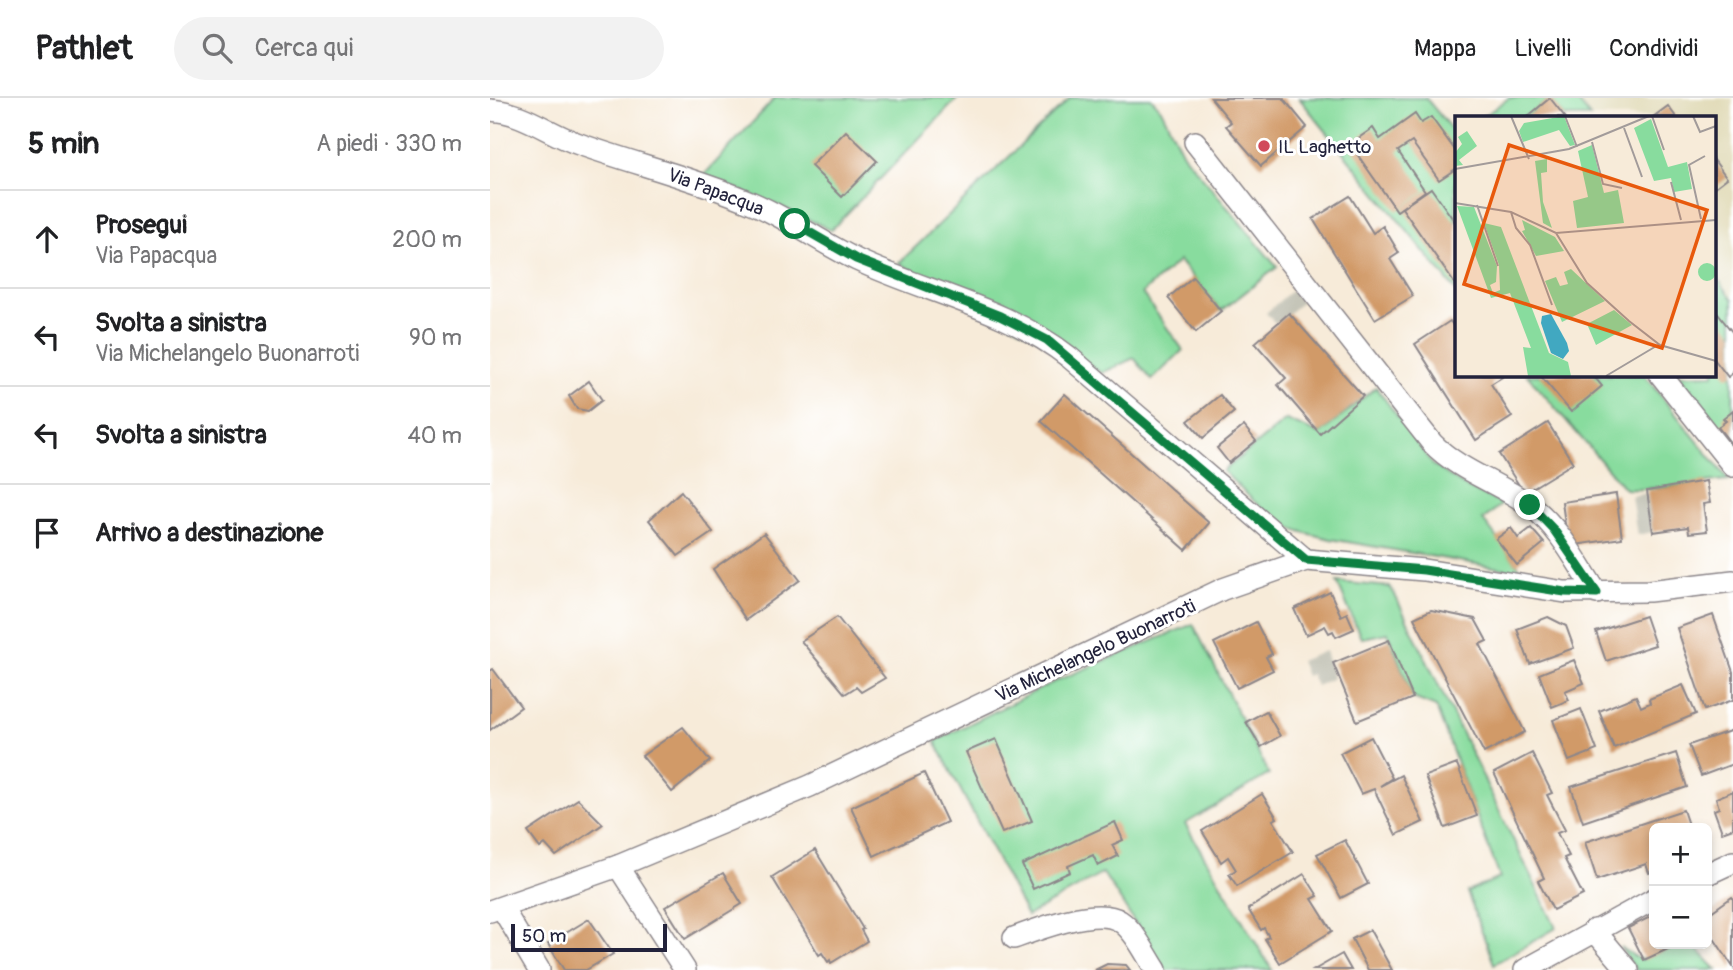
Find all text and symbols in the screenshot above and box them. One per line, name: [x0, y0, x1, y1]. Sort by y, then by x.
search box: [174, 17, 664, 80]
text: Pathlet: [35, 28, 132, 69]
icon: search: [198, 29, 236, 67]
text: Cerca qui: [254, 32, 353, 64]
text: Mappa: [1414, 34, 1476, 63]
text: Livelli: [1514, 34, 1571, 63]
text: Condividi: [1609, 34, 1698, 63]
inset map: [1455, 116, 1716, 376]
text: 5 min: [28, 125, 99, 162]
text: A piedi · 330 m: [316, 129, 462, 158]
place label: IL Laghetto: [1278, 135, 1371, 159]
marker: IL Laghetto: [1256, 138, 1272, 154]
street label: Via Papacqua: [664, 163, 767, 221]
route start: [779, 208, 810, 239]
text: Prosegui: [95, 209, 187, 241]
icon: ahead: [28, 220, 66, 258]
text: 200 m: [392, 225, 462, 254]
text: Via Papacqua: [95, 241, 217, 270]
text: Svolta a sinistra: [95, 307, 267, 339]
icon: left: [28, 318, 66, 356]
text: 90 m: [409, 323, 462, 352]
text: Via Michelangelo Buonarroti: [95, 339, 359, 368]
icon: left: [28, 416, 66, 454]
text: Svolta a sinistra: [95, 419, 267, 451]
text: 40 m: [408, 421, 462, 450]
route end: [1514, 489, 1545, 520]
icon: arrive: [28, 514, 66, 552]
text: Arrivo a destinazione: [95, 517, 323, 549]
street label: Via Michelangelo Buonarroti: [991, 594, 1199, 708]
map controls: [1649, 823, 1712, 949]
button: +: [1649, 823, 1712, 886]
button: −: [1649, 886, 1712, 949]
scale bar: [511, 921, 667, 953]
text: 50 m: [522, 924, 566, 948]

